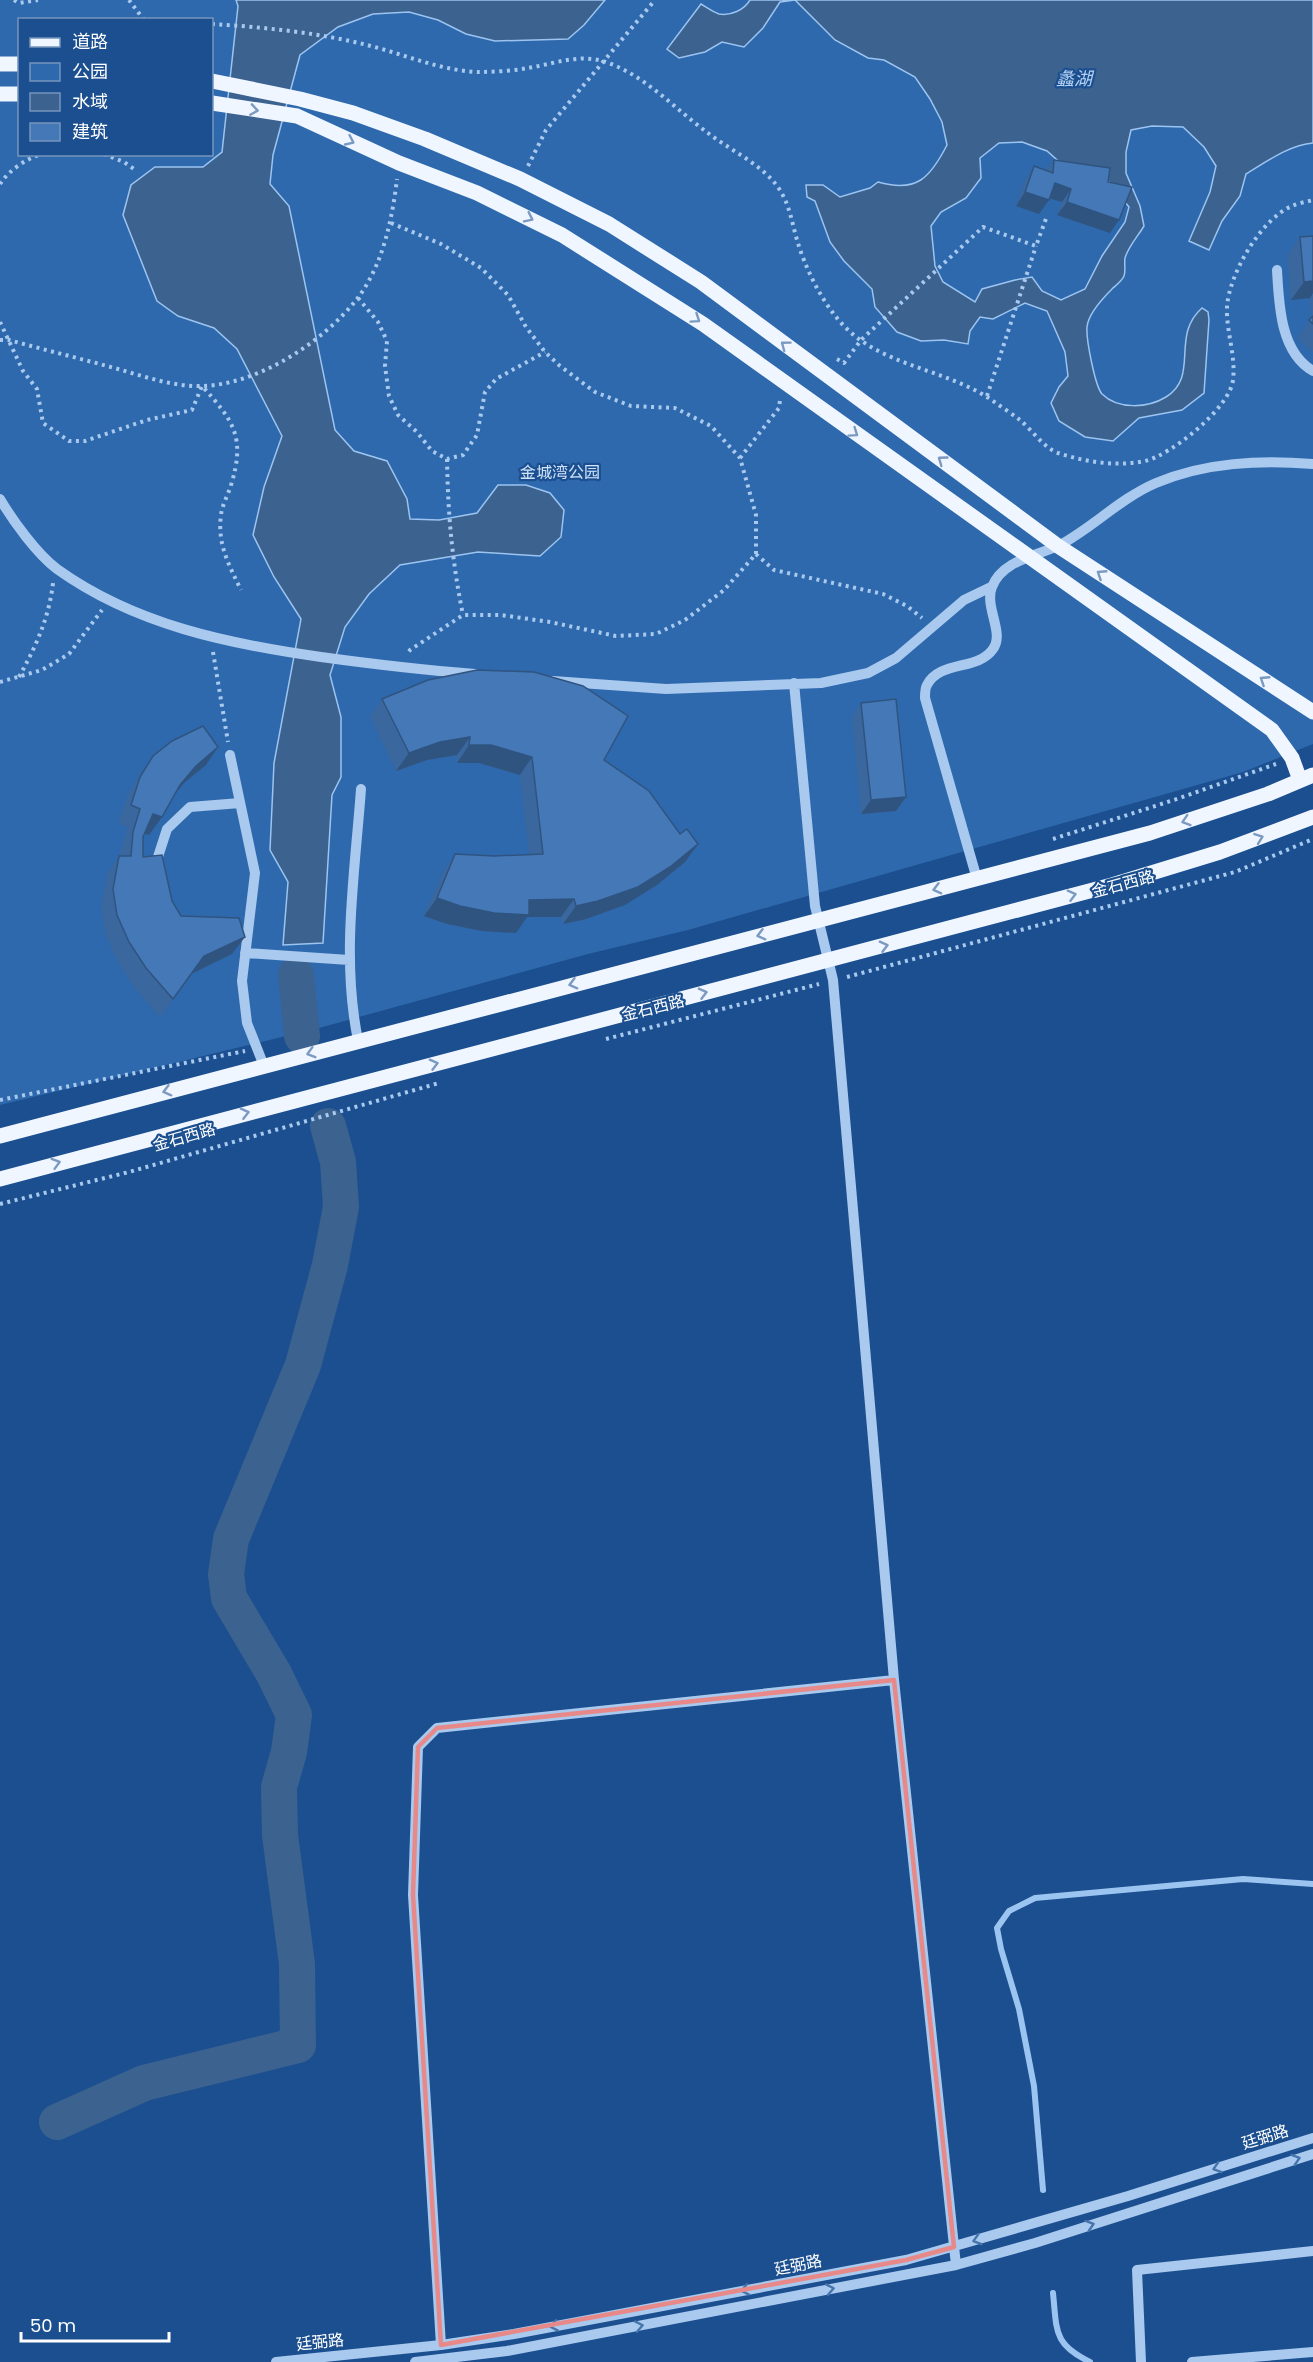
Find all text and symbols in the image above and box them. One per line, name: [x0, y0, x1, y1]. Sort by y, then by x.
legend: [18, 18, 213, 156]
text: 道路: [72, 29, 108, 54]
text: 公园: [72, 59, 108, 84]
water label: 蠡湖: [1056, 66, 1095, 91]
text: 水域: [72, 89, 108, 114]
one-way arrow: [250, 103, 259, 115]
text: 建筑: [72, 119, 108, 144]
one-way arrow: [344, 134, 355, 146]
one-way arrow: [522, 211, 533, 223]
one-way arrow: [689, 312, 700, 323]
one-way arrow: [781, 341, 792, 352]
one-way arrow: [848, 426, 859, 437]
one-way arrow: [938, 457, 949, 468]
park label: 金城湾公园: [520, 461, 600, 484]
one-way arrow: [1096, 570, 1107, 581]
one-way arrow: [1260, 676, 1271, 687]
one-way arrow: [1181, 814, 1191, 827]
one-way arrow: [1253, 833, 1264, 846]
street label: 金石西路: [1089, 865, 1157, 903]
one-way arrow: [932, 882, 942, 894]
one-way arrow: [1067, 890, 1077, 903]
one-way arrow: [757, 928, 767, 940]
one-way arrow: [879, 940, 889, 953]
one-way arrow: [568, 977, 578, 989]
one-way arrow: [698, 988, 708, 1001]
street label: 金石西路: [619, 989, 687, 1027]
one-way arrow: [306, 1046, 317, 1058]
one-way arrow: [428, 1059, 438, 1071]
one-way arrow: [162, 1084, 172, 1097]
one-way arrow: [240, 1108, 250, 1121]
street label: 金石西路: [150, 1117, 218, 1157]
one-way arrow: [50, 1158, 61, 1170]
street label: 廷弼路: [1239, 2119, 1291, 2155]
one-way arrow: [1290, 2154, 1301, 2167]
one-way arrow: [1212, 2161, 1223, 2173]
one-way arrow: [1085, 2220, 1095, 2233]
one-way arrow: [972, 2233, 983, 2245]
street label: 廷弼路: [772, 2249, 824, 2281]
one-way arrow: [741, 2283, 751, 2296]
one-way arrow: [825, 2283, 835, 2296]
scale bar: [21, 2305, 170, 2343]
text: 50 m: [30, 2313, 76, 2338]
one-way arrow: [549, 2319, 559, 2332]
one-way arrow: [634, 2320, 644, 2333]
street label: 廷弼路: [295, 2328, 345, 2356]

